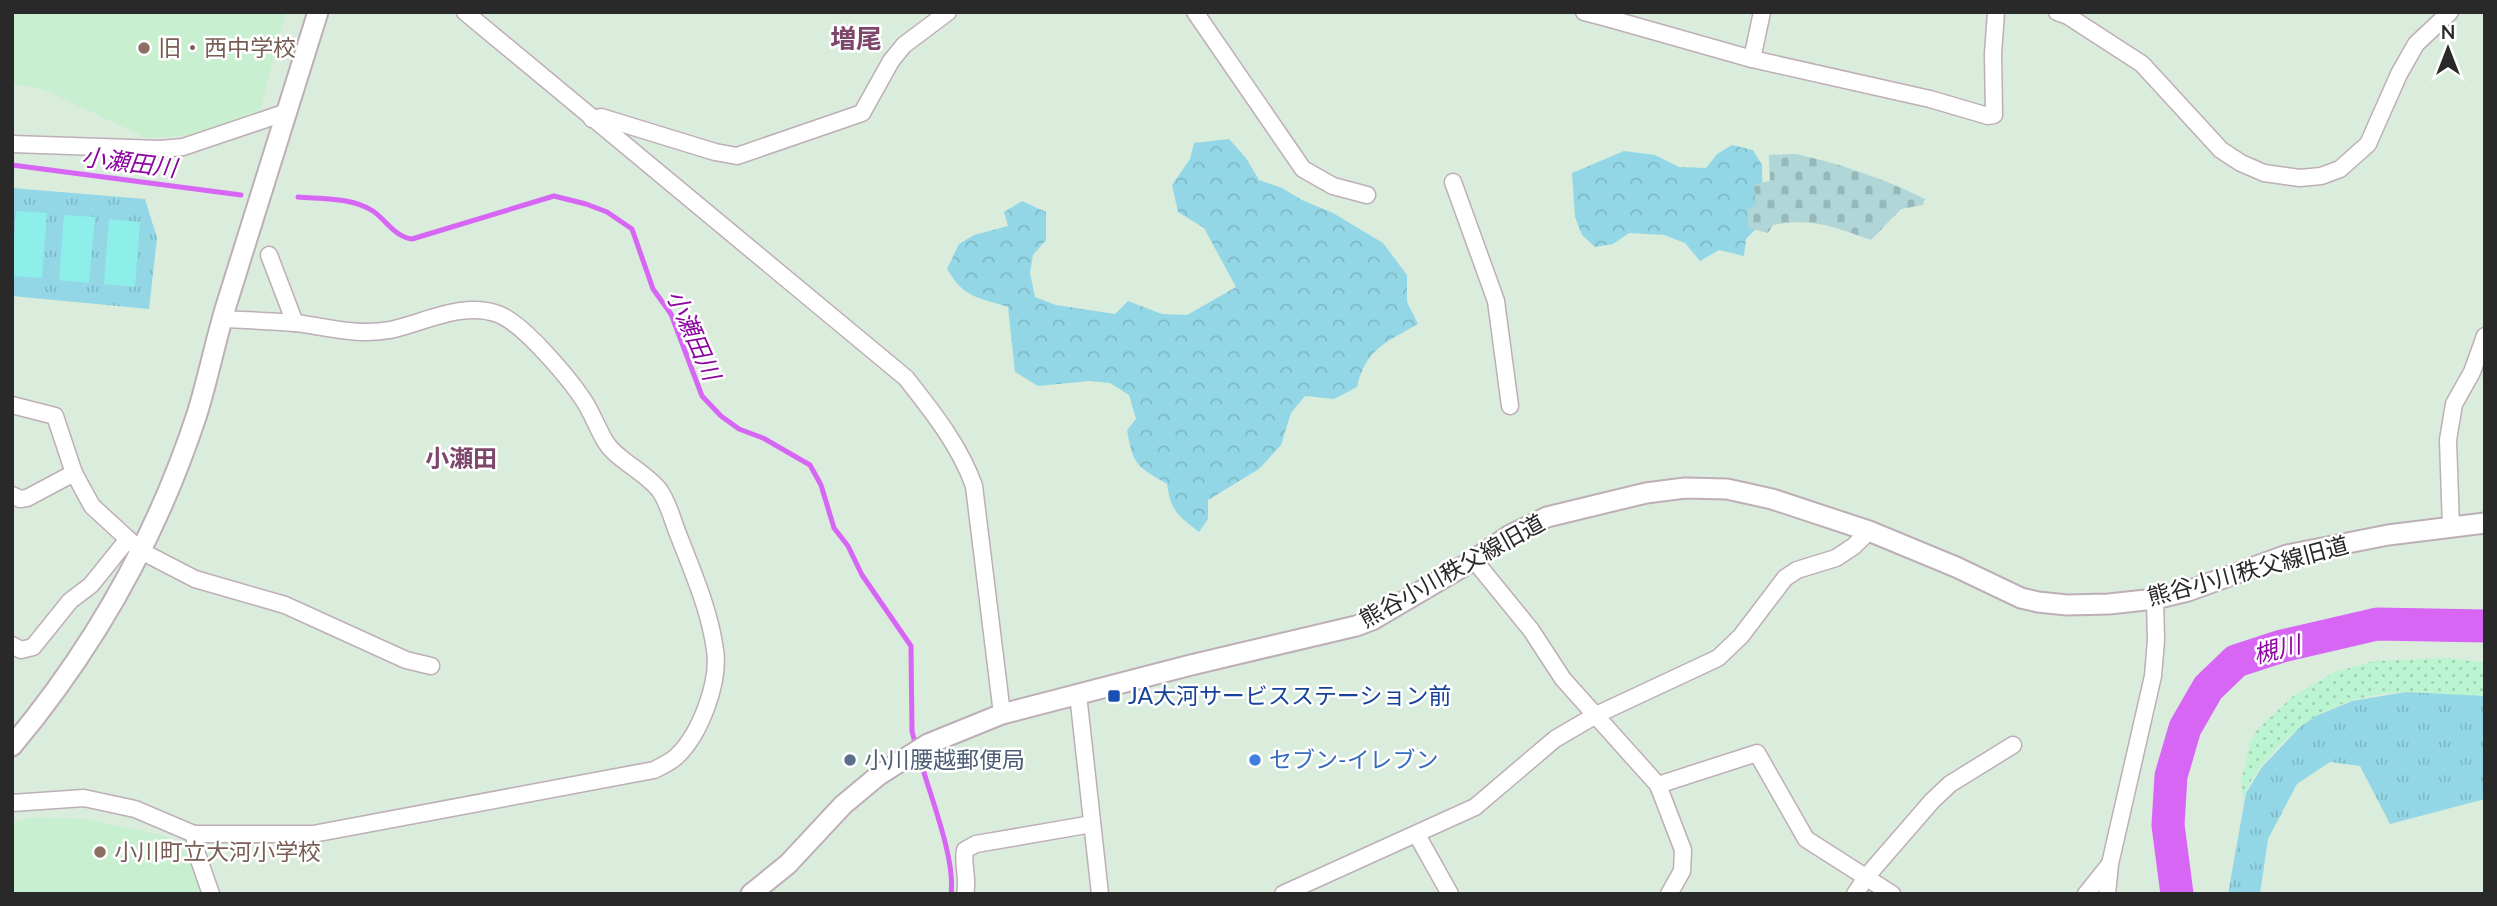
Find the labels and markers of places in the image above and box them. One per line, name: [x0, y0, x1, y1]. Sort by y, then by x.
place label: 旧・西中学校: [158, 33, 296, 61]
marker: 旧・西中学校: [136, 40, 152, 56]
place label: JA大河サービスステーション前: [1128, 681, 1452, 709]
marker: JA大河サービスステーション前: [1106, 688, 1122, 704]
place label: 小川腰越郵便局: [864, 745, 1025, 773]
place label: セブン-イレブン: [1269, 745, 1439, 773]
marker: 小川腰越郵便局: [842, 752, 858, 768]
marker: セブン-イレブン: [1247, 752, 1263, 768]
place label: 小川町立大河小学校: [114, 837, 321, 865]
marker: 小川町立大河小学校: [92, 844, 108, 860]

